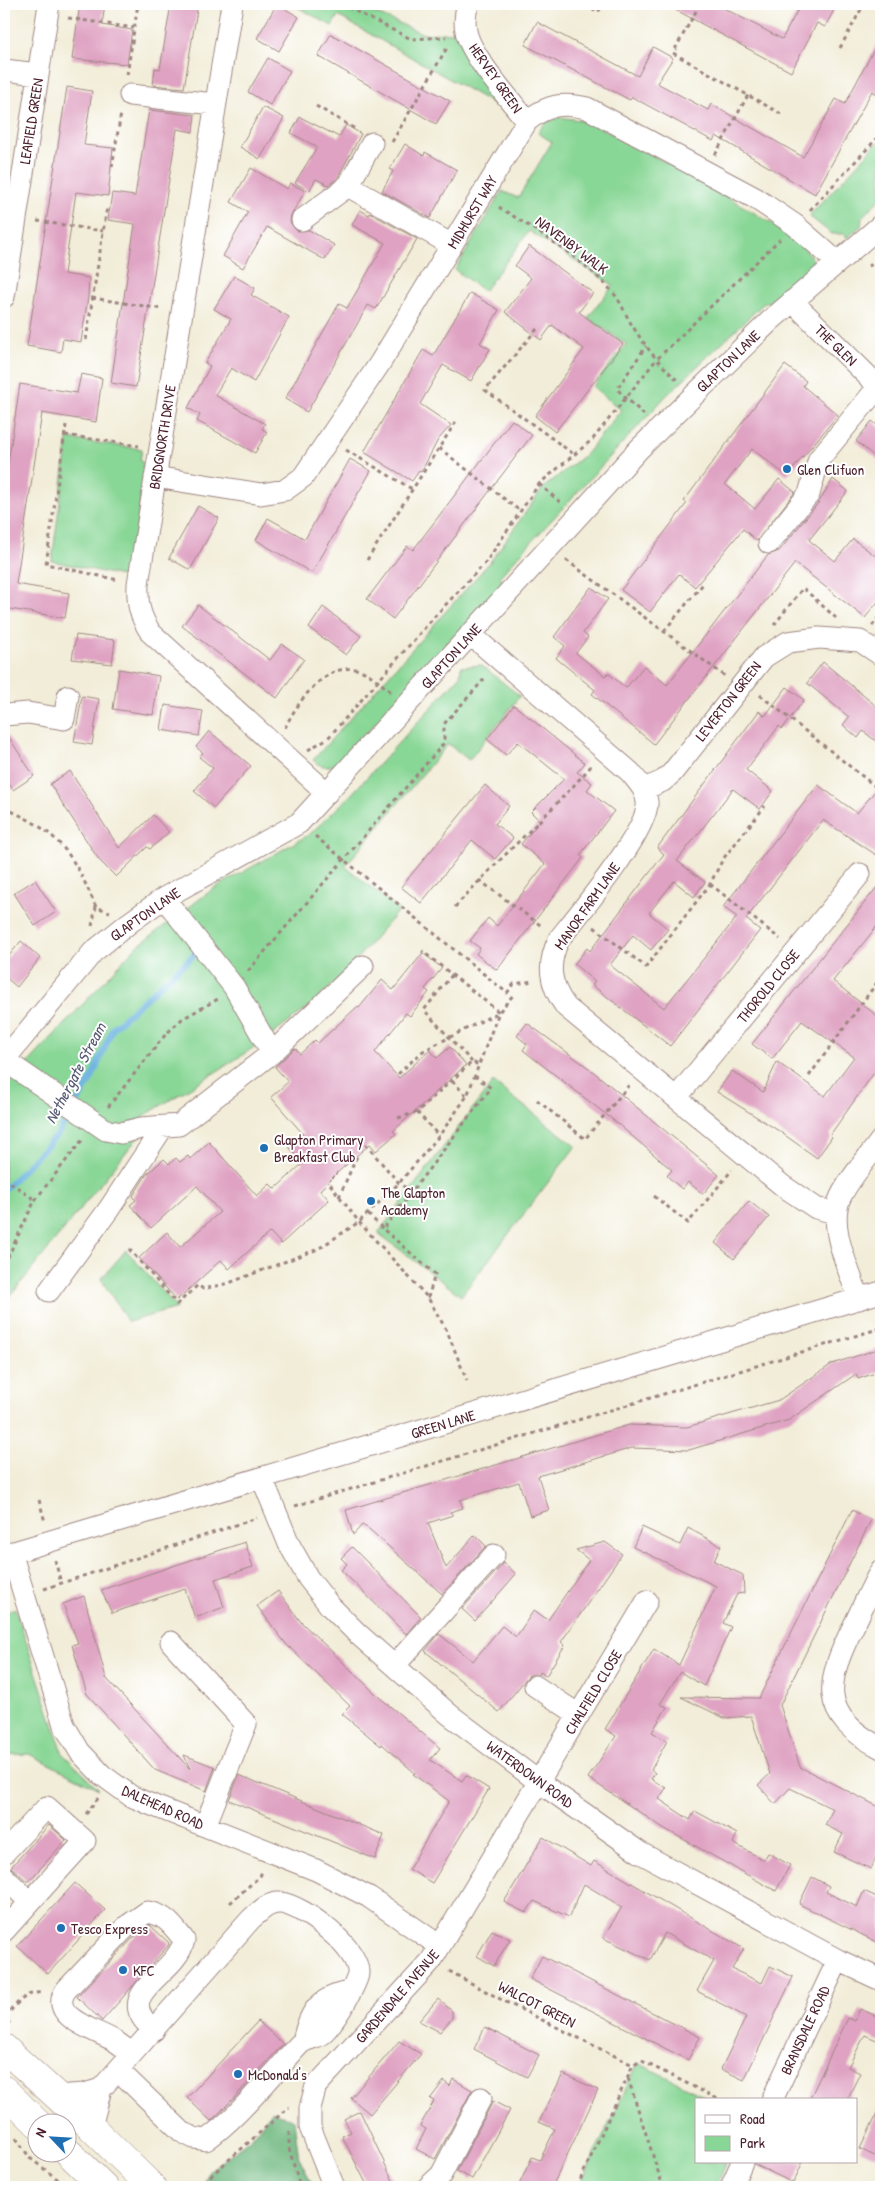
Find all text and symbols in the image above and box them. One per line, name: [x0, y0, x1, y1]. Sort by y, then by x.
street label: HERVEY GREEN: [464, 39, 528, 117]
street label: LEAFIELD GREEN: [14, 77, 48, 165]
street label: MIDHURST WAY: [442, 171, 502, 253]
street label: NAVENBY WALK: [531, 211, 613, 279]
street label: THE GLEN: [810, 320, 862, 370]
street label: GLAPTON LANE: [691, 325, 765, 397]
street label: BRIDGNORTH DRIVE: [143, 383, 181, 491]
place label: Glen Clifuon: [797, 459, 864, 480]
marker: Glen Clifuon: [781, 463, 793, 475]
street label: GLAPTON LANE: [416, 618, 486, 693]
street label: LEVERTON GREEN: [690, 657, 766, 745]
street label: MANOR FARM LANE: [549, 858, 625, 954]
street label: GLAPTON LANE: [106, 882, 185, 946]
street label: THOROLD CLOSE: [732, 944, 805, 1027]
water label: Nethergate Stream: [39, 1018, 111, 1127]
place label: Glapton Primary Breakfast Club: [274, 1129, 363, 1167]
marker: Glapton Primary Breakfast Club: [258, 1142, 270, 1154]
place label: The Glapton Academy: [381, 1182, 445, 1220]
marker: The Glapton Academy: [365, 1195, 377, 1207]
street label: GREEN LANE: [408, 1404, 478, 1444]
street label: CHALFIELD CLOSE: [559, 1645, 627, 1738]
street label: WATERDOWN ROAD: [482, 1735, 578, 1813]
street label: DALEHEAD ROAD: [119, 1780, 208, 1835]
place label: Tesco Express: [71, 1918, 148, 1939]
marker: Tesco Express: [55, 1922, 67, 1934]
street label: GARDENDALE AVENUE: [350, 1944, 444, 2048]
place label: KFC: [133, 1960, 155, 1981]
marker: KFC: [117, 1964, 129, 1976]
street label: WALCOT GREEN: [495, 1975, 579, 2033]
street label: BRANSDALE ROAD: [775, 1981, 835, 2078]
place label: McDonald's: [248, 2064, 307, 2085]
marker: McDonald's: [232, 2068, 244, 2080]
legend: [695, 2098, 858, 2164]
text: Road: [740, 2108, 765, 2129]
north arrow: [28, 2114, 78, 2164]
text: N: [30, 2124, 50, 2140]
text: Park: [740, 2132, 765, 2153]

